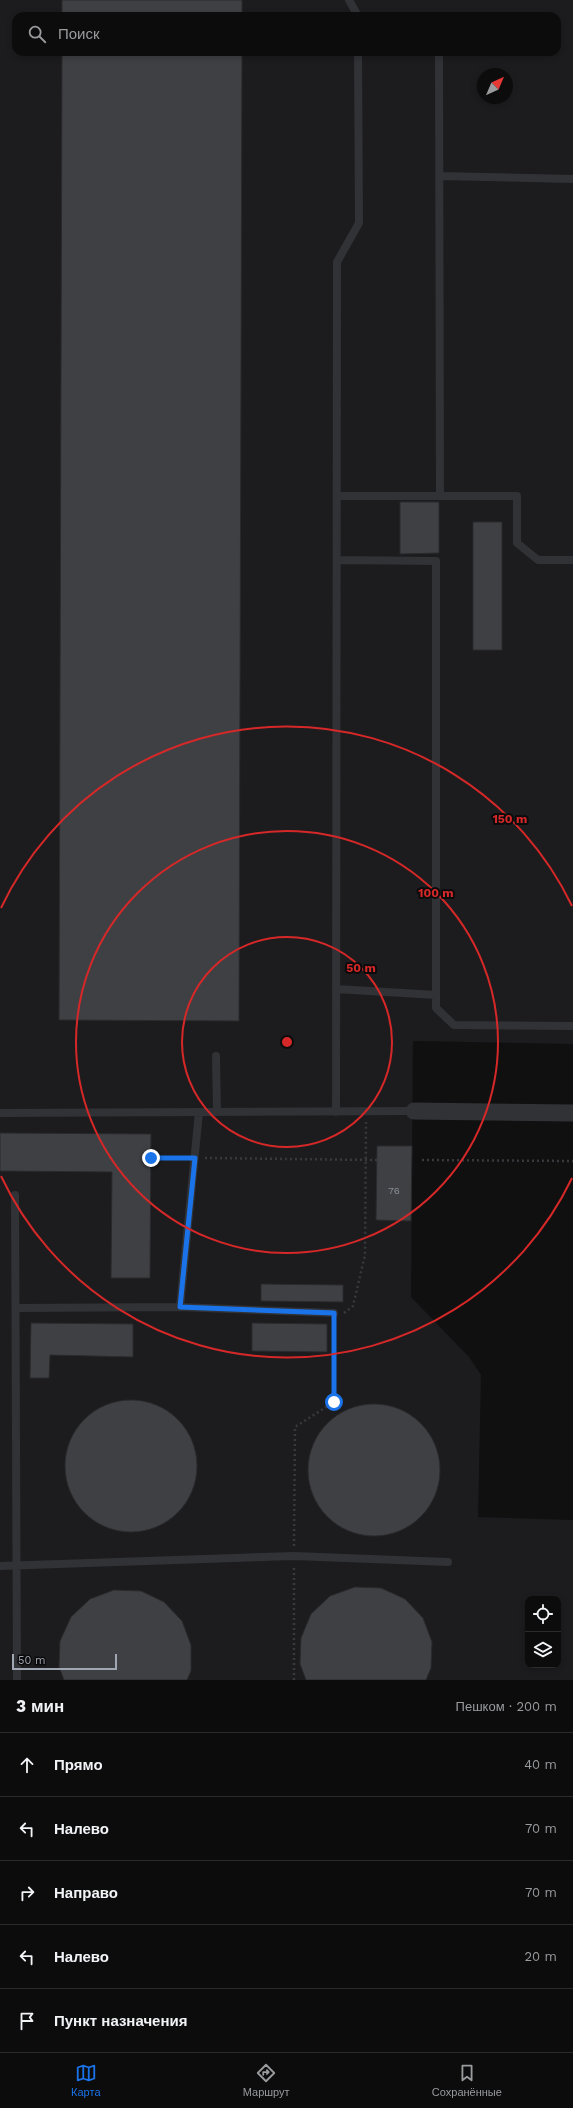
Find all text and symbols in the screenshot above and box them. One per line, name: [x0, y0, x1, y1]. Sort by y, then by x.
search box: [12, 12, 561, 56]
icon: search: [26, 23, 48, 45]
text: Поиск: [58, 25, 100, 43]
north arrow: [477, 68, 513, 104]
text: 150 m: [493, 812, 527, 826]
text: 100 m: [418, 886, 454, 900]
text: 50 m: [346, 961, 376, 975]
centre of rings: [280, 1035, 294, 1049]
route end: [142, 1149, 160, 1167]
house number: 76: [388, 1185, 400, 1196]
route start: [325, 1393, 343, 1411]
map controls: [525, 1596, 561, 1668]
button: locate: [525, 1596, 561, 1632]
button: layers: [525, 1632, 561, 1668]
scale bar: [12, 1652, 117, 1671]
text: 50 m: [18, 1654, 45, 1667]
text: 3 мин: [16, 1696, 64, 1716]
text: Пешком · 200 m: [456, 1699, 557, 1714]
icon: ahead: [16, 1754, 38, 1776]
text: Прямо: [54, 1756, 103, 1774]
text: 40 m: [524, 1757, 557, 1772]
icon: left: [16, 1818, 38, 1840]
text: Налево: [54, 1820, 109, 1838]
text: 70 m: [525, 1821, 557, 1836]
icon: right: [16, 1882, 38, 1904]
text: Направо: [54, 1884, 118, 1902]
text: 70 m: [525, 1885, 557, 1900]
icon: left: [16, 1946, 38, 1968]
text: Налево: [54, 1948, 109, 1966]
text: 20 m: [525, 1949, 557, 1964]
icon: arrive: [16, 2010, 38, 2032]
text: Пункт назначения: [54, 2012, 187, 2030]
tab: Карта: [71, 2062, 101, 2099]
tab: Маршрут: [243, 2062, 290, 2099]
tab: Сохранённые: [432, 2062, 502, 2099]

